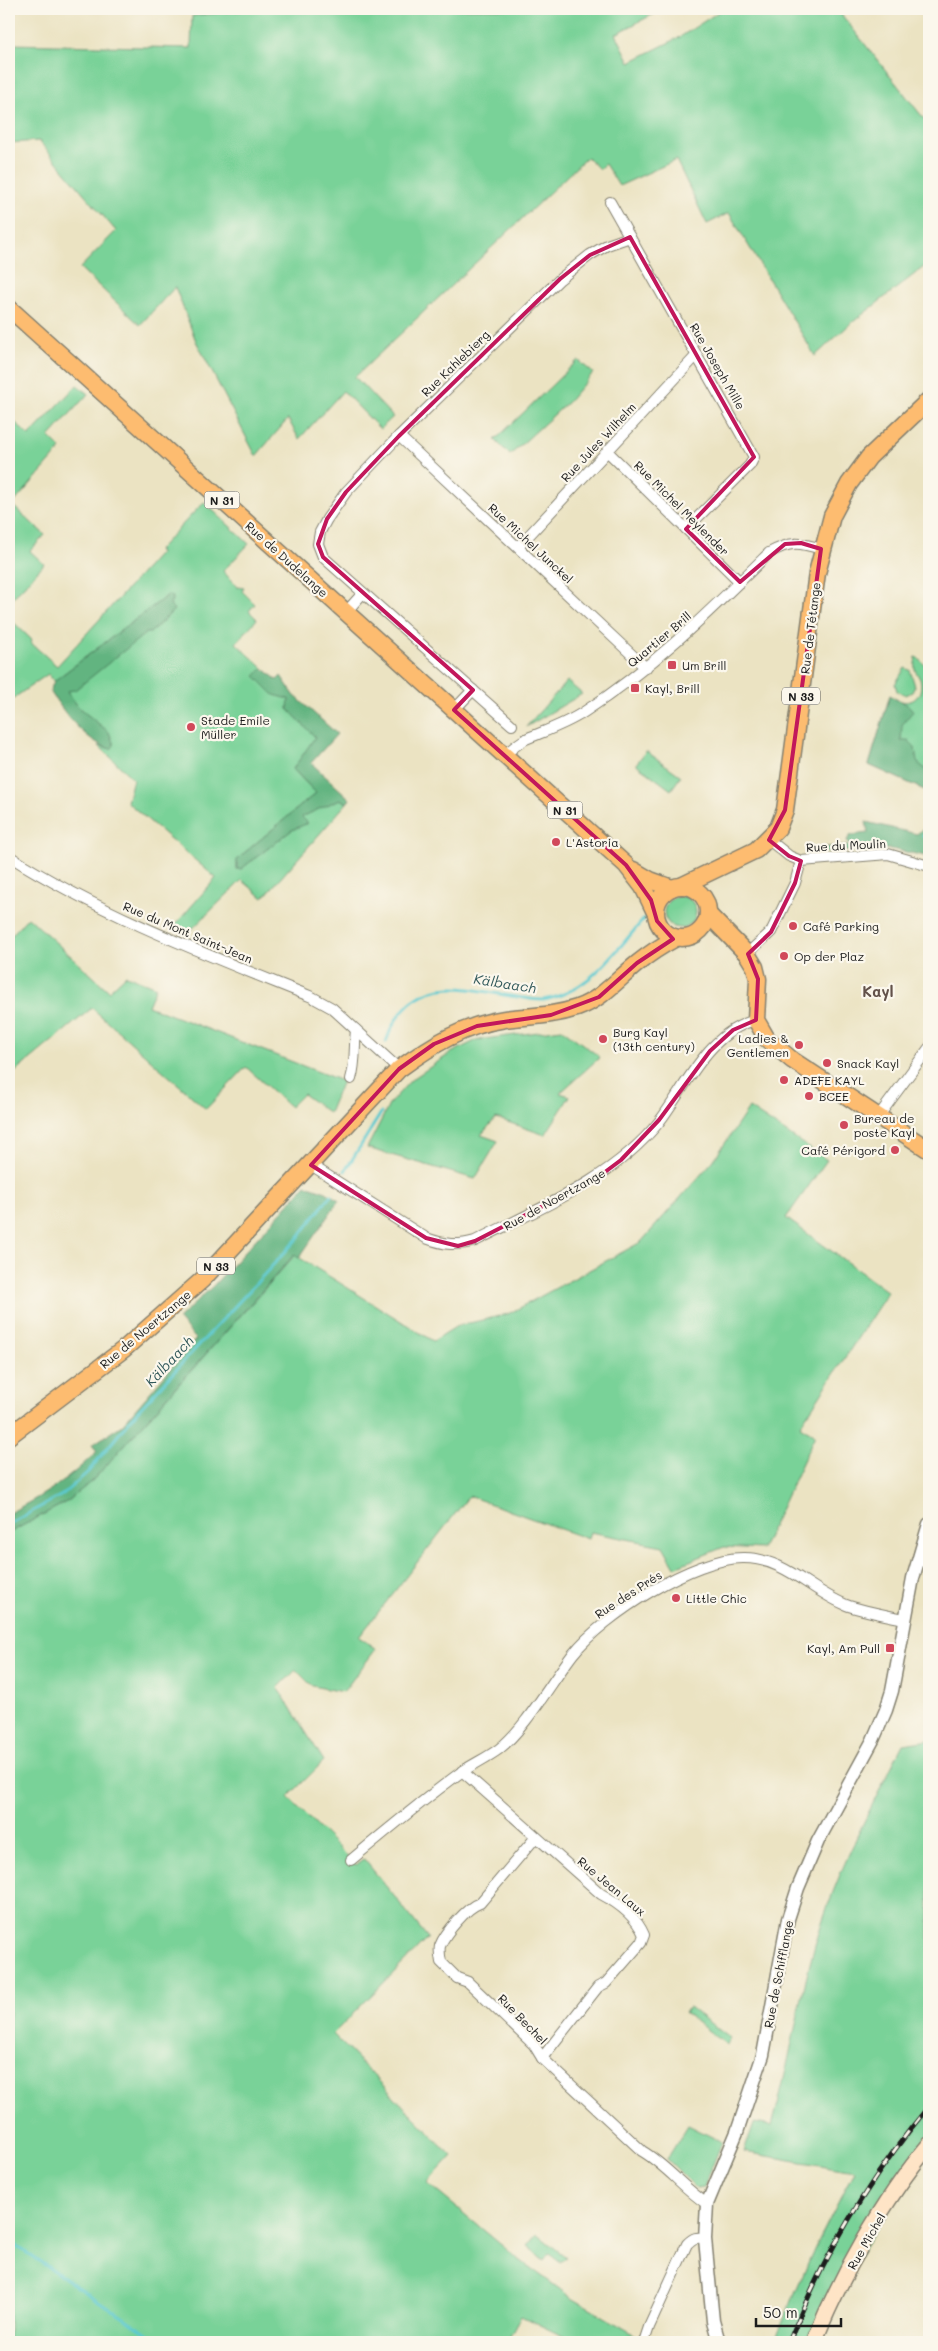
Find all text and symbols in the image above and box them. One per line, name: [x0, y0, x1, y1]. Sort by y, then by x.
street label: Rue Joseph Mille: [687, 320, 749, 412]
street label: Rue Kahlebierg: [417, 326, 493, 400]
street label: Rue Jules Wilhelm: [557, 399, 639, 485]
street label: Rue Michel Meylender: [631, 457, 733, 559]
road number: N 31: [204, 492, 240, 508]
street label: Rue Michel Junckel: [485, 499, 577, 587]
street label: Rue de Dudelange: [242, 518, 332, 600]
street label: Rue de Tétange: [796, 581, 824, 675]
street label: Quartier Brill: [624, 608, 694, 670]
place label: Um Brill: [682, 657, 727, 673]
marker: Um Brill: [666, 659, 678, 671]
place label: Kayl, Brill: [645, 680, 700, 696]
marker: Kayl, Brill: [629, 682, 641, 694]
road number: N 33: [782, 688, 820, 704]
place label: Stade Emile Müller: [201, 712, 270, 742]
marker: Stade Emile Müller: [185, 721, 197, 733]
road number: N 31: [548, 802, 582, 818]
place label: L'Astoria: [566, 834, 619, 850]
street label: Rue du Moulin: [806, 835, 886, 855]
marker: L'Astoria: [550, 836, 562, 848]
street label: Rue du Mont Saint-Jean: [121, 897, 255, 967]
place label: Café Parking: [803, 918, 879, 934]
marker: Café Parking: [787, 920, 799, 932]
place label: Op der Plaz: [794, 948, 864, 964]
marker: Op der Plaz: [778, 950, 790, 962]
water label: Kälbaach: [472, 969, 538, 997]
district label: Kayl: [862, 981, 894, 1001]
place label: Burg Kayl (13th century): [613, 1024, 695, 1054]
place label: Ladies & Gentlemen: [727, 1030, 789, 1060]
marker: Burg Kayl (13th century): [597, 1033, 609, 1045]
marker: Ladies & Gentlemen: [793, 1039, 805, 1051]
place label: Snack Kayl: [837, 1055, 899, 1071]
marker: Snack Kayl: [821, 1057, 833, 1069]
place label: ADEFE KAYL: [794, 1072, 865, 1088]
marker: ADEFE KAYL: [778, 1074, 790, 1086]
place label: BCEE: [819, 1088, 849, 1104]
marker: BCEE: [803, 1090, 815, 1102]
place label: Bureau de poste Kayl: [854, 1110, 915, 1140]
marker: Bureau de poste Kayl: [838, 1119, 850, 1131]
place label: Café Périgord: [801, 1142, 885, 1158]
marker: Café Périgord: [889, 1144, 901, 1156]
street label: Rue de Noertzange: [500, 1164, 608, 1234]
road number: N 33: [197, 1258, 235, 1274]
street label: Rue de Noertzange: [96, 1286, 194, 1372]
water label: Kälbaach: [140, 1331, 198, 1391]
street label: Rue des Prés: [591, 1566, 665, 1622]
place label: Little Chic: [686, 1590, 747, 1606]
marker: Little Chic: [670, 1592, 682, 1604]
place label: Kayl, Am Pull: [807, 1640, 880, 1656]
marker: Kayl, Am Pull: [884, 1642, 896, 1654]
street label: Rue Jean Laux: [575, 1853, 649, 1919]
street label: Rue de Schifflange: [760, 1919, 796, 2029]
street label: Rue Bechel: [495, 1990, 551, 2048]
street label: Rue Michel: [843, 2210, 889, 2272]
scale bar: [756, 2296, 840, 2328]
text: 50 m: [763, 2302, 798, 2322]

